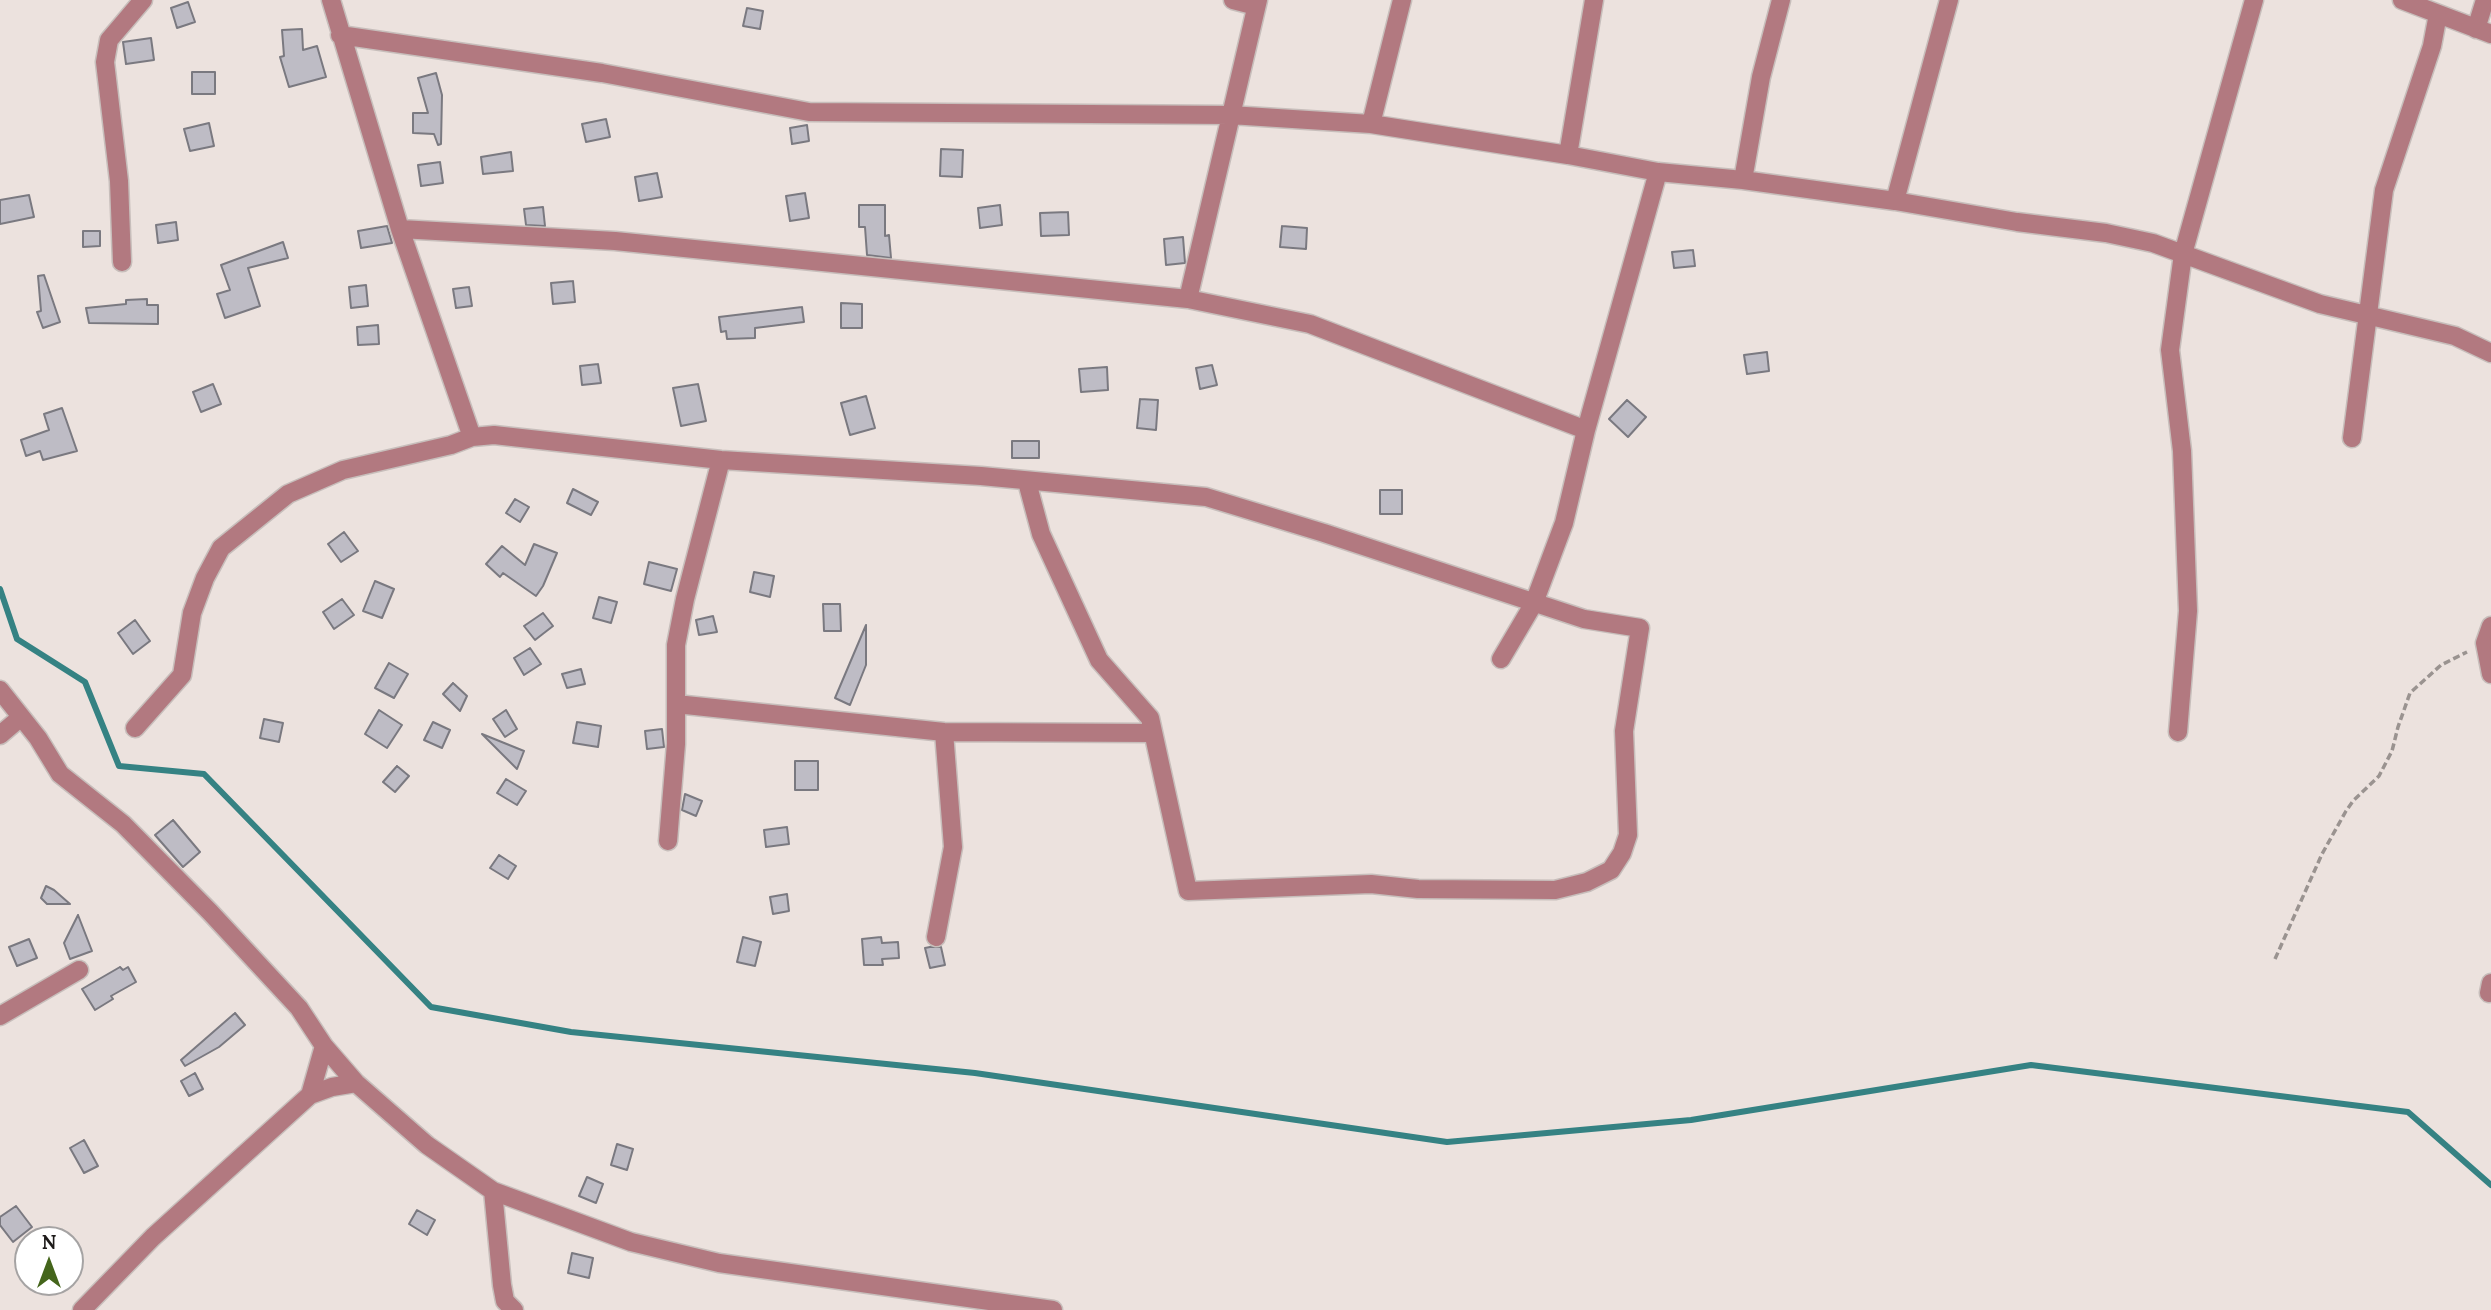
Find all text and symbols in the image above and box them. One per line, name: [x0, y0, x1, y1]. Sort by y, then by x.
north arrow: [14, 1226, 84, 1296]
text: N: [42, 1230, 56, 1254]

